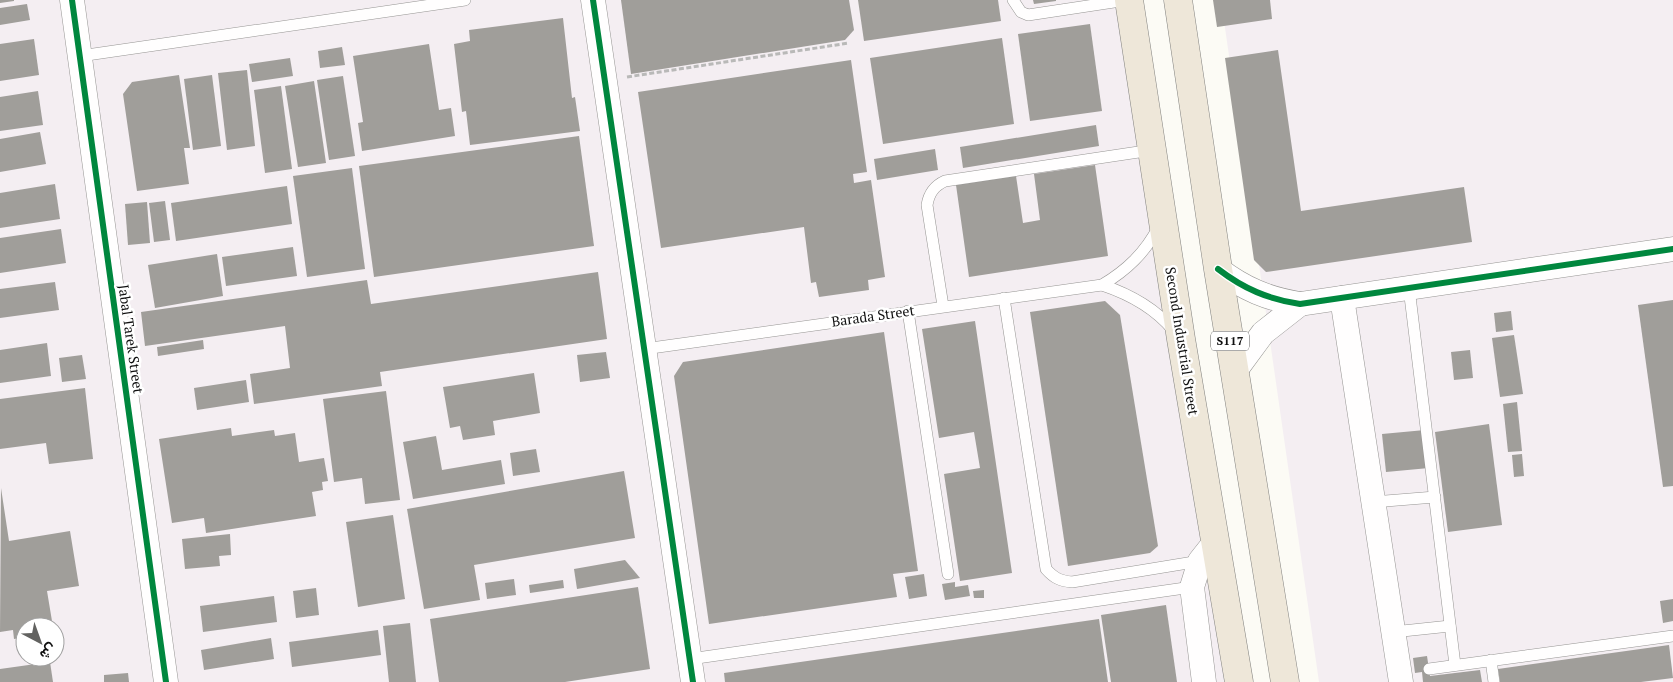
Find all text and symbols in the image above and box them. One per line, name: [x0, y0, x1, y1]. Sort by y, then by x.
street label: Second Industrial Street: [1161, 265, 1204, 417]
street label: Jabal Tarek Street: [114, 283, 149, 395]
street label: Barada Street: [830, 300, 916, 331]
road number: S117: [1211, 332, 1249, 351]
north arrow: [15, 617, 65, 667]
text: ش: [36, 639, 61, 665]

